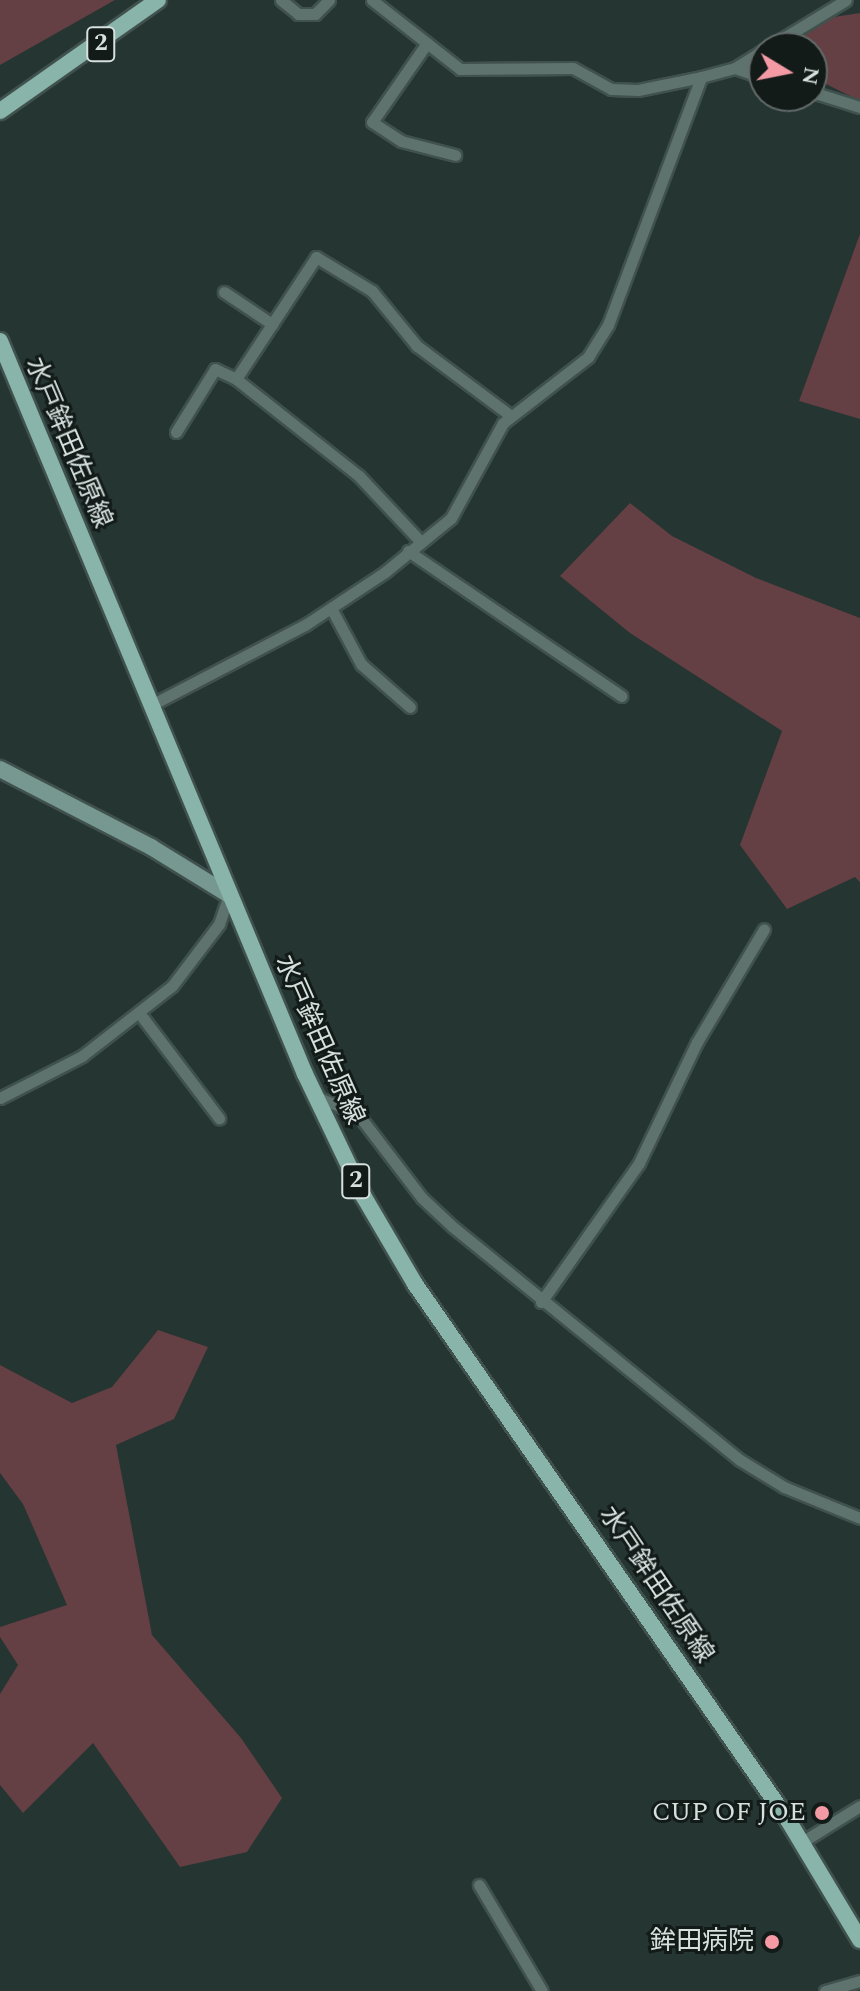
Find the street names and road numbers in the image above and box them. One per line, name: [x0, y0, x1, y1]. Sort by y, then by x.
road number: 2: [85, 24, 117, 64]
street label: 水戸鉾田佐原線: [18, 353, 118, 533]
street label: 水戸鉾田佐原線: [268, 951, 370, 1129]
road number: 2: [340, 1161, 372, 1201]
street label: 水戸鉾田佐原線: [592, 1501, 720, 1669]

